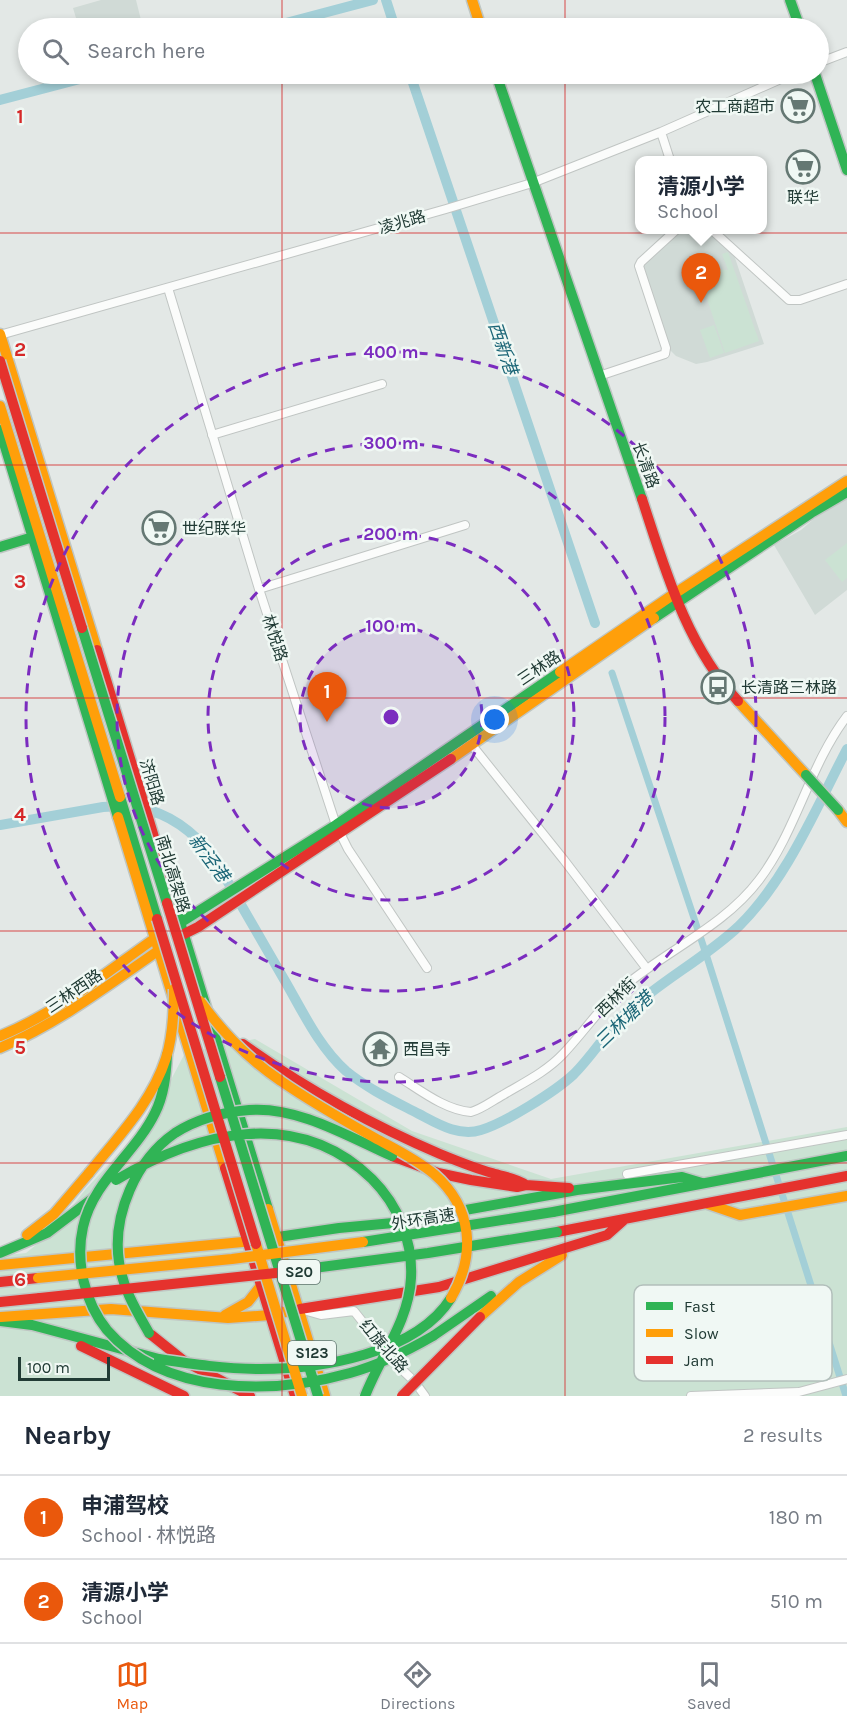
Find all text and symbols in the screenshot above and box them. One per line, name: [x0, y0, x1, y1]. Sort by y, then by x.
search box: [18, 18, 829, 84]
icon: search: [39, 35, 72, 68]
text: Search here: [87, 38, 205, 64]
supermarket icon: 农工商超市: [780, 88, 816, 124]
place label: 农工商超市: [695, 97, 775, 116]
text: 1: [16, 105, 24, 128]
supermarket icon: 联华: [785, 149, 821, 185]
popup: [635, 156, 767, 234]
text: 清源小学: [657, 174, 745, 200]
place label: 联华: [787, 188, 819, 207]
text: School: [657, 200, 719, 223]
street label: 凌兆路: [376, 206, 428, 238]
pin: 2: [682, 254, 720, 303]
water label: 西新港: [484, 319, 523, 380]
text: 2: [14, 338, 26, 361]
text: 400 m: [363, 341, 419, 363]
text: 300 m: [363, 432, 419, 454]
street label: 长清路: [629, 439, 663, 491]
supermarket icon: 世纪联华: [141, 510, 177, 546]
place label: 世纪联华: [182, 519, 246, 538]
text: 200 m: [363, 523, 419, 545]
text: 3: [14, 570, 26, 593]
street label: 林悦路: [259, 612, 291, 664]
text: 100 m: [366, 615, 416, 637]
street label: 三林路: [514, 647, 564, 689]
bus stop icon: 长清路三林路: [700, 669, 736, 705]
pin: 1: [308, 672, 346, 722]
place label: 长清路三林路: [741, 678, 837, 697]
your location: [480, 705, 509, 734]
centre of rings: [381, 707, 401, 727]
street label: 济阳路: [136, 756, 168, 808]
text: 4: [14, 803, 26, 826]
water label: 新泾港: [184, 830, 236, 889]
street label: 南北高架路: [152, 833, 194, 915]
street label: 三林西路: [42, 965, 106, 1017]
street label: 西林街: [592, 973, 640, 1021]
water label: 三林塘港: [590, 985, 660, 1053]
temple icon: 西昌寺: [362, 1031, 398, 1067]
text: 5: [14, 1036, 26, 1059]
place label: 西昌寺: [403, 1040, 451, 1059]
street label: 外环高速: [390, 1205, 456, 1233]
road number: S20: [278, 1260, 320, 1284]
text: 6: [14, 1268, 26, 1291]
legend: [634, 1285, 832, 1381]
text: Fast: [684, 1297, 715, 1316]
street label: 红旗北路: [356, 1316, 412, 1376]
text: Slow: [684, 1324, 719, 1343]
road number: S123: [288, 1341, 336, 1365]
text: Jam: [684, 1351, 714, 1370]
scale bar: [18, 1354, 110, 1382]
text: 100 m: [27, 1358, 70, 1377]
text: Nearby: [24, 1420, 111, 1451]
text: 2 results: [743, 1424, 823, 1447]
text: 申浦驾校: [81, 1493, 169, 1519]
text: 1: [40, 1506, 47, 1529]
text: 180 m: [769, 1506, 823, 1529]
text: School · 林悦路: [81, 1524, 216, 1547]
text: 清源小学: [81, 1580, 169, 1606]
text: 2: [37, 1590, 50, 1613]
text: 510 m: [770, 1590, 823, 1613]
text: School: [81, 1606, 143, 1629]
tab: Map: [116, 1658, 149, 1713]
tab: Directions: [380, 1658, 455, 1713]
tab: Saved: [687, 1658, 731, 1713]

